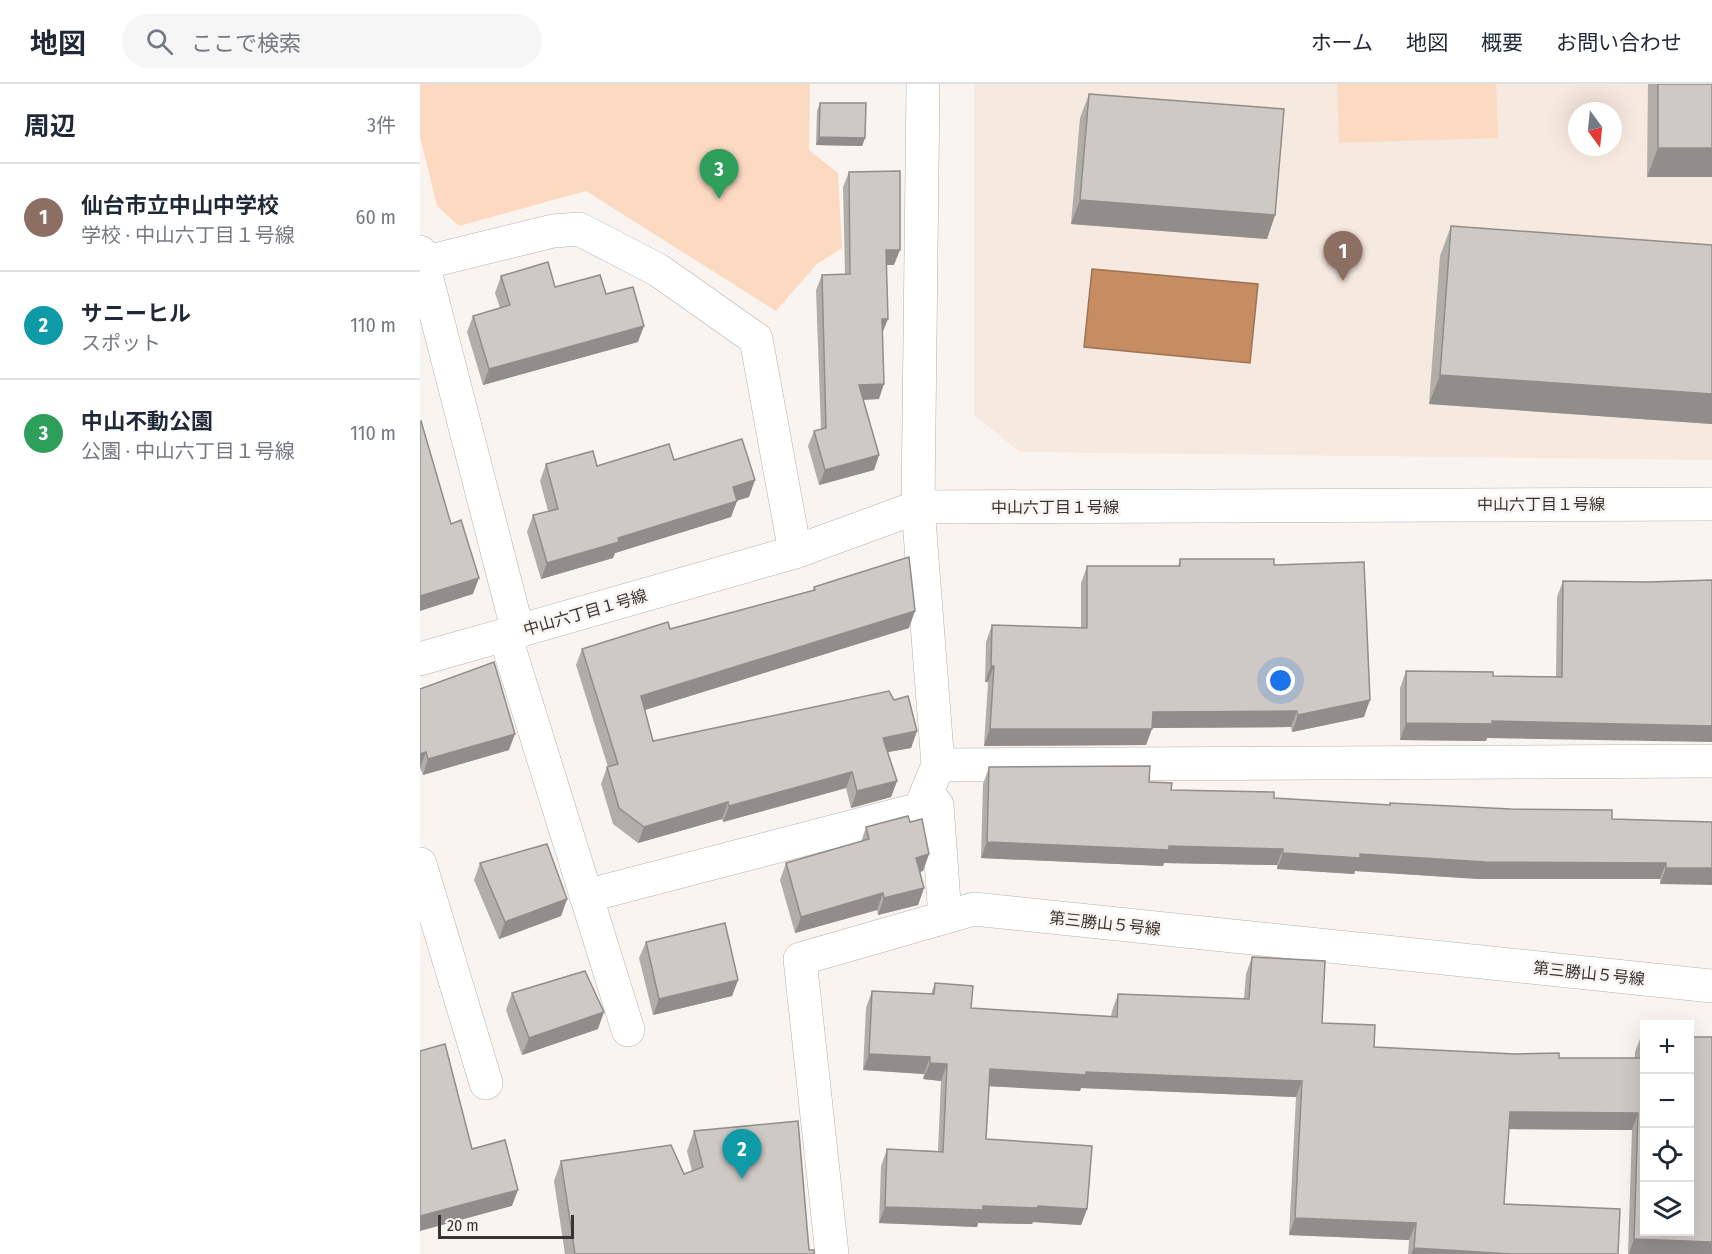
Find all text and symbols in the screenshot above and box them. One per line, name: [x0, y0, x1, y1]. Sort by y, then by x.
search box: [122, 14, 542, 68]
icon: search: [143, 25, 176, 58]
text: 地図: [30, 27, 86, 60]
text: ここで検索: [191, 30, 301, 57]
text: ホーム: [1311, 30, 1373, 56]
text: 地図: [1406, 30, 1448, 56]
text: 概要: [1481, 30, 1523, 56]
text: お問い合わせ: [1556, 30, 1682, 56]
north arrow: [1568, 102, 1622, 156]
text: 周辺: [24, 111, 76, 142]
text: 3件: [367, 113, 396, 137]
pin: 3: [700, 150, 738, 199]
text: 仙台市立中山中学校: [81, 192, 279, 219]
text: 1: [39, 205, 48, 229]
text: 60 m: [356, 205, 396, 229]
text: 学校 · 中山六丁目１号線: [81, 223, 295, 247]
pin: 1: [1324, 232, 1362, 281]
text: サニーヒル: [81, 300, 191, 327]
text: 2: [39, 313, 48, 337]
text: 110 m: [350, 313, 396, 337]
text: スポット: [81, 331, 161, 355]
text: 中山不動公園: [81, 408, 213, 435]
text: 3: [39, 421, 48, 445]
text: 110 m: [350, 421, 396, 445]
text: 公園 · 中山六丁目１号線: [81, 439, 295, 463]
street label: 中山六丁目１号線: [1477, 495, 1605, 514]
street label: 中山六丁目１号線: [991, 498, 1119, 517]
street label: 中山六丁目１号線: [521, 586, 649, 639]
your location: [1266, 666, 1295, 695]
street label: 第三勝山５号線: [1048, 908, 1162, 939]
street label: 第三勝山５号線: [1532, 958, 1646, 989]
map controls: [1640, 1020, 1694, 1236]
button: +: [1640, 1020, 1694, 1074]
button: −: [1640, 1074, 1694, 1128]
button: locate: [1640, 1128, 1694, 1182]
pin: 2: [722, 1130, 762, 1179]
button: layers: [1640, 1182, 1694, 1236]
scale bar: [438, 1212, 574, 1240]
text: 20 m: [447, 1216, 478, 1235]

